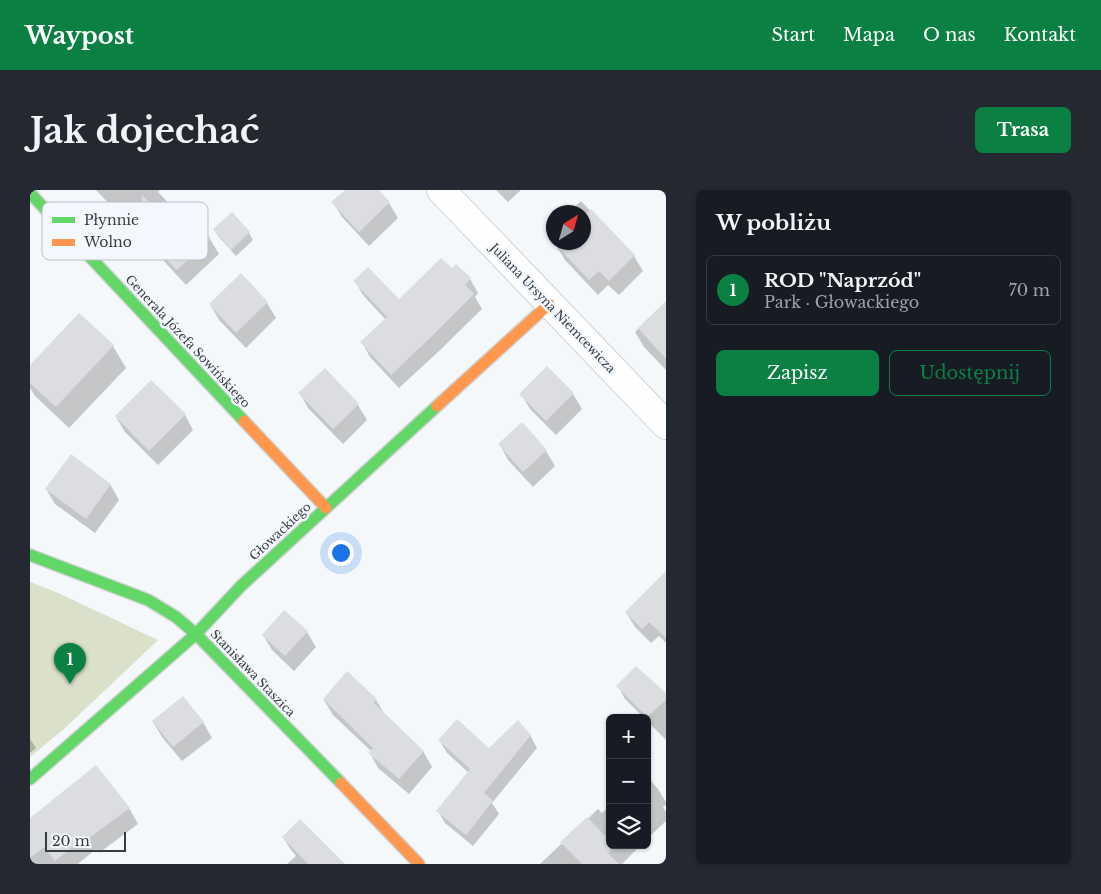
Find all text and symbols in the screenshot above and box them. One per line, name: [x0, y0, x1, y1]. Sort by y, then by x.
text: Waypost: [25, 21, 134, 50]
text: Start: [771, 24, 815, 46]
text: Mapa: [843, 24, 895, 46]
text: O nas: [923, 24, 976, 46]
text: Kontakt: [1004, 24, 1076, 46]
button: Trasa: [975, 107, 1071, 153]
text: Jak dojechać: [30, 109, 259, 152]
legend: [42, 202, 208, 260]
north arrow: [546, 205, 591, 250]
text: W pobliżu: [716, 210, 831, 236]
text: Płynnie: [84, 211, 139, 229]
text: Wolno: [83, 233, 132, 251]
street label: Juliana Ursyna Niemcewicza: [486, 239, 619, 376]
text: ROD "Naprzód": [764, 269, 921, 292]
street label: Generała Józefa Sowińskiego: [122, 271, 254, 411]
text: 1: [730, 280, 736, 300]
text: 70 m: [1009, 280, 1050, 300]
text: Park · Głowackiego: [764, 292, 919, 312]
button: Zapisz: [716, 350, 879, 396]
button: Udostępnij: [889, 350, 1051, 396]
street label: Głowackiego: [246, 499, 314, 563]
your location: [328, 540, 354, 566]
street label: Stanisława Staszica: [208, 626, 299, 720]
pin: 1: [54, 643, 86, 684]
map controls: [606, 714, 651, 849]
button: +: [606, 714, 651, 759]
button: −: [606, 759, 651, 804]
button: layers: [606, 804, 651, 849]
scale bar: [45, 829, 126, 852]
text: 20 m: [52, 832, 90, 850]

